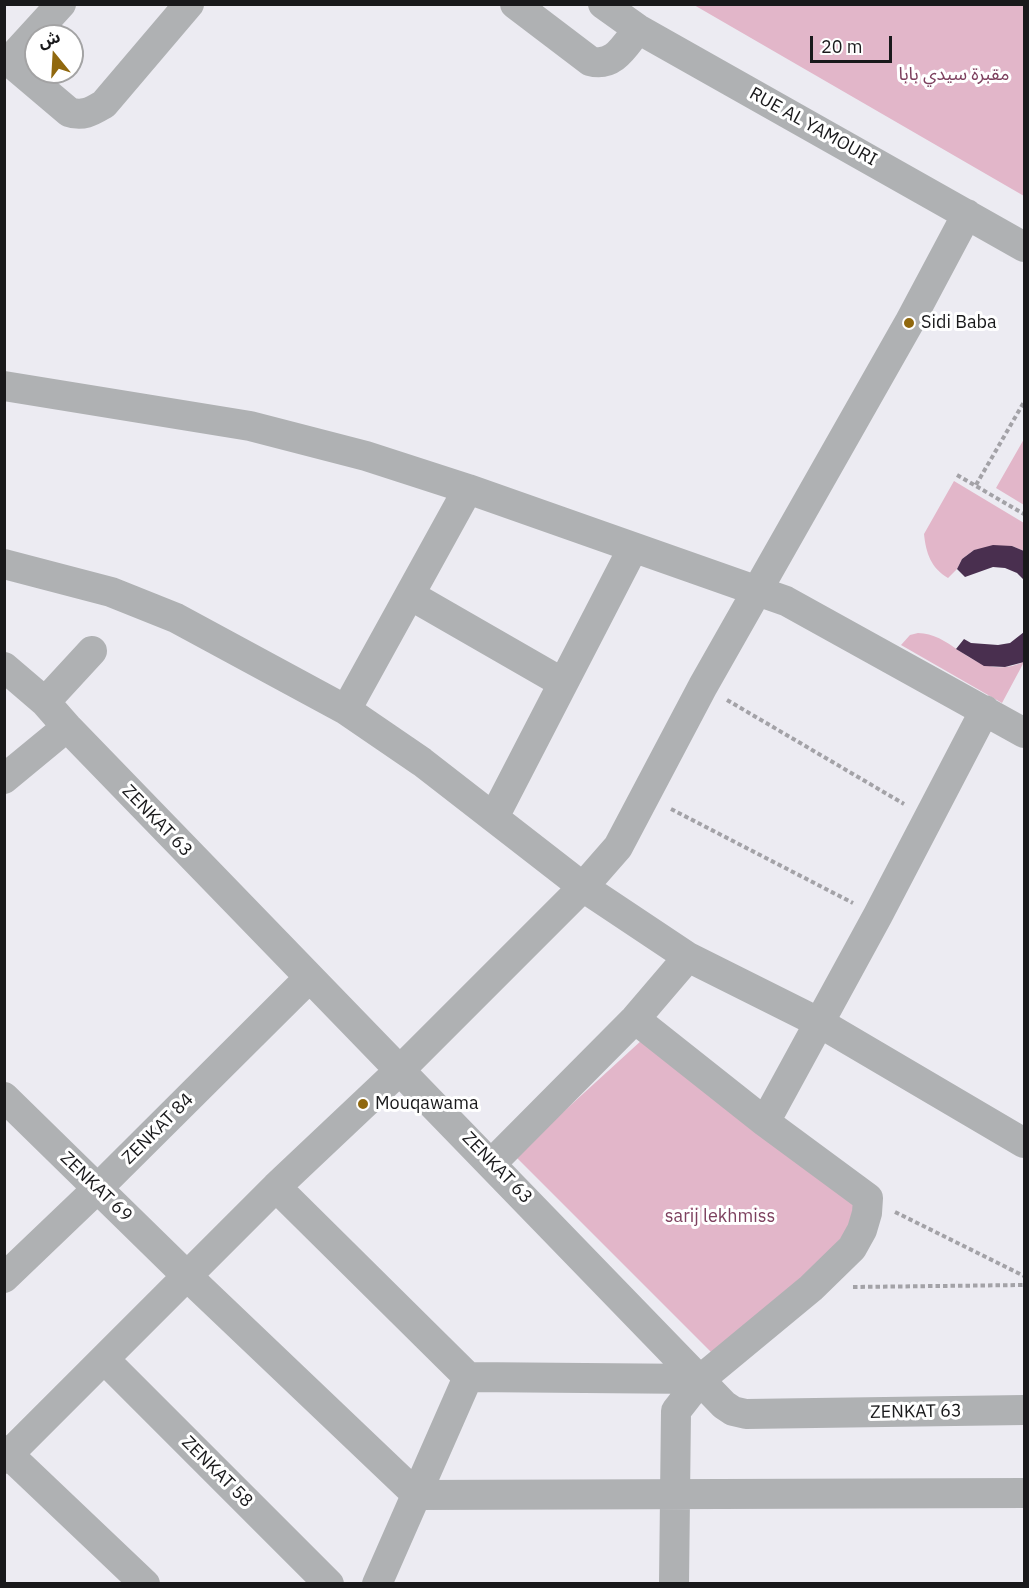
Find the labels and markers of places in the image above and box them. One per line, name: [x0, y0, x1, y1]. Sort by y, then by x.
place label: Sidi Baba: [921, 312, 997, 334]
marker: Sidi Baba: [902, 316, 916, 330]
place label: Mouqawama: [375, 1093, 479, 1115]
marker: Mouqawama: [356, 1097, 370, 1111]

